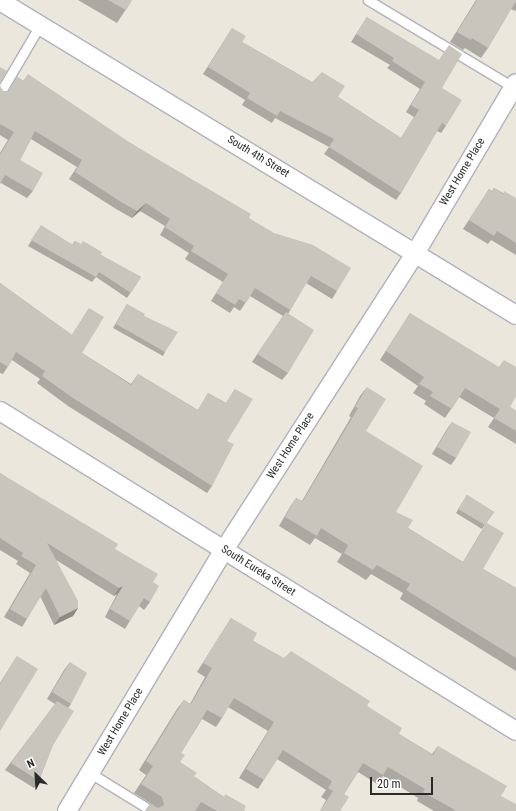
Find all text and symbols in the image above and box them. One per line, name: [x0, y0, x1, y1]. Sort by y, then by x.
street label: South 4th Street: [225, 133, 291, 181]
street label: West Home Place: [438, 136, 488, 208]
street label: West Home Place: [265, 410, 317, 482]
street label: South Eureka Street: [218, 543, 298, 599]
street label: West Home Place: [96, 686, 146, 758]
north arrow: [16, 755, 56, 795]
text: N: [25, 756, 37, 771]
scale bar: [372, 769, 435, 795]
text: 20 m: [377, 777, 401, 791]

